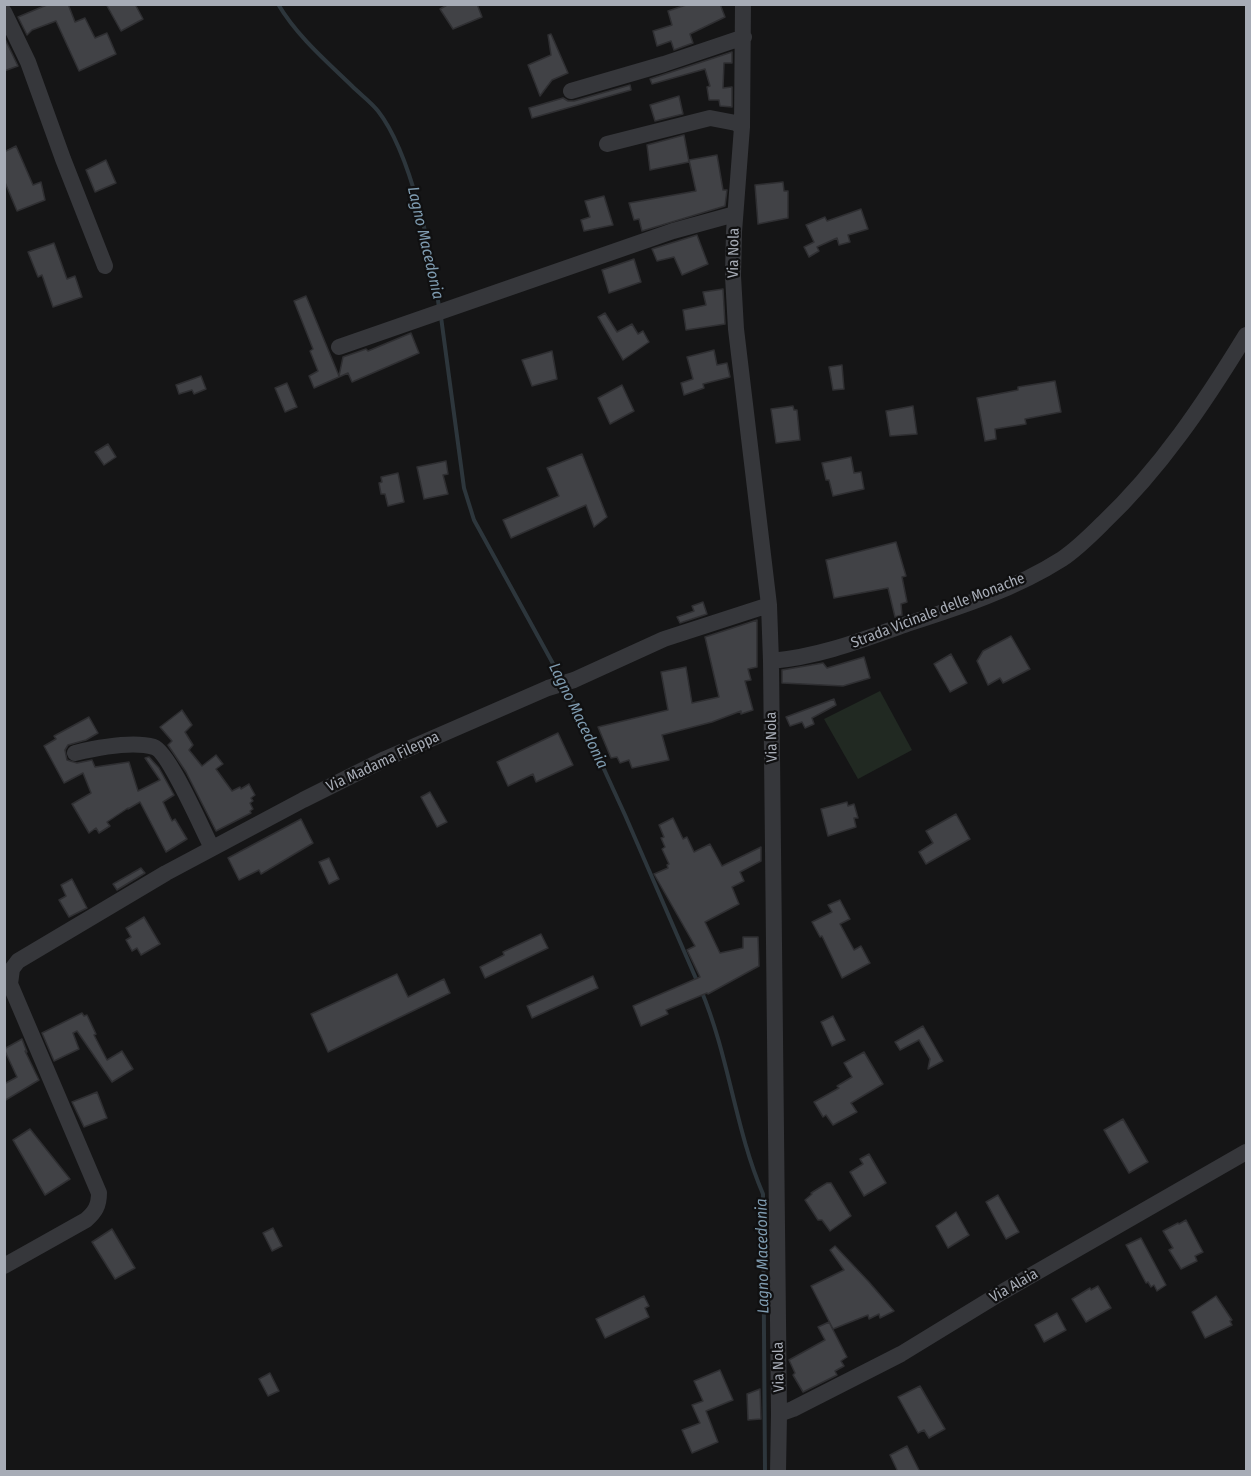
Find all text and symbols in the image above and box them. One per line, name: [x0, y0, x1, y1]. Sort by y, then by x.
water label: Lagno Macedonia: [403, 185, 447, 301]
street label: Via Nola: [725, 228, 743, 278]
street label: Strada Vicinale delle Monache: [849, 570, 1027, 652]
water label: Lagno Macedonia: [544, 660, 612, 772]
street label: Via Nola: [763, 712, 781, 762]
street label: Via Madama Fileppa: [324, 728, 442, 796]
water label: Lagno Macedonia: [752, 1198, 774, 1314]
street label: Via Alaia: [987, 1265, 1041, 1307]
street label: Via Nola: [770, 1342, 788, 1392]

